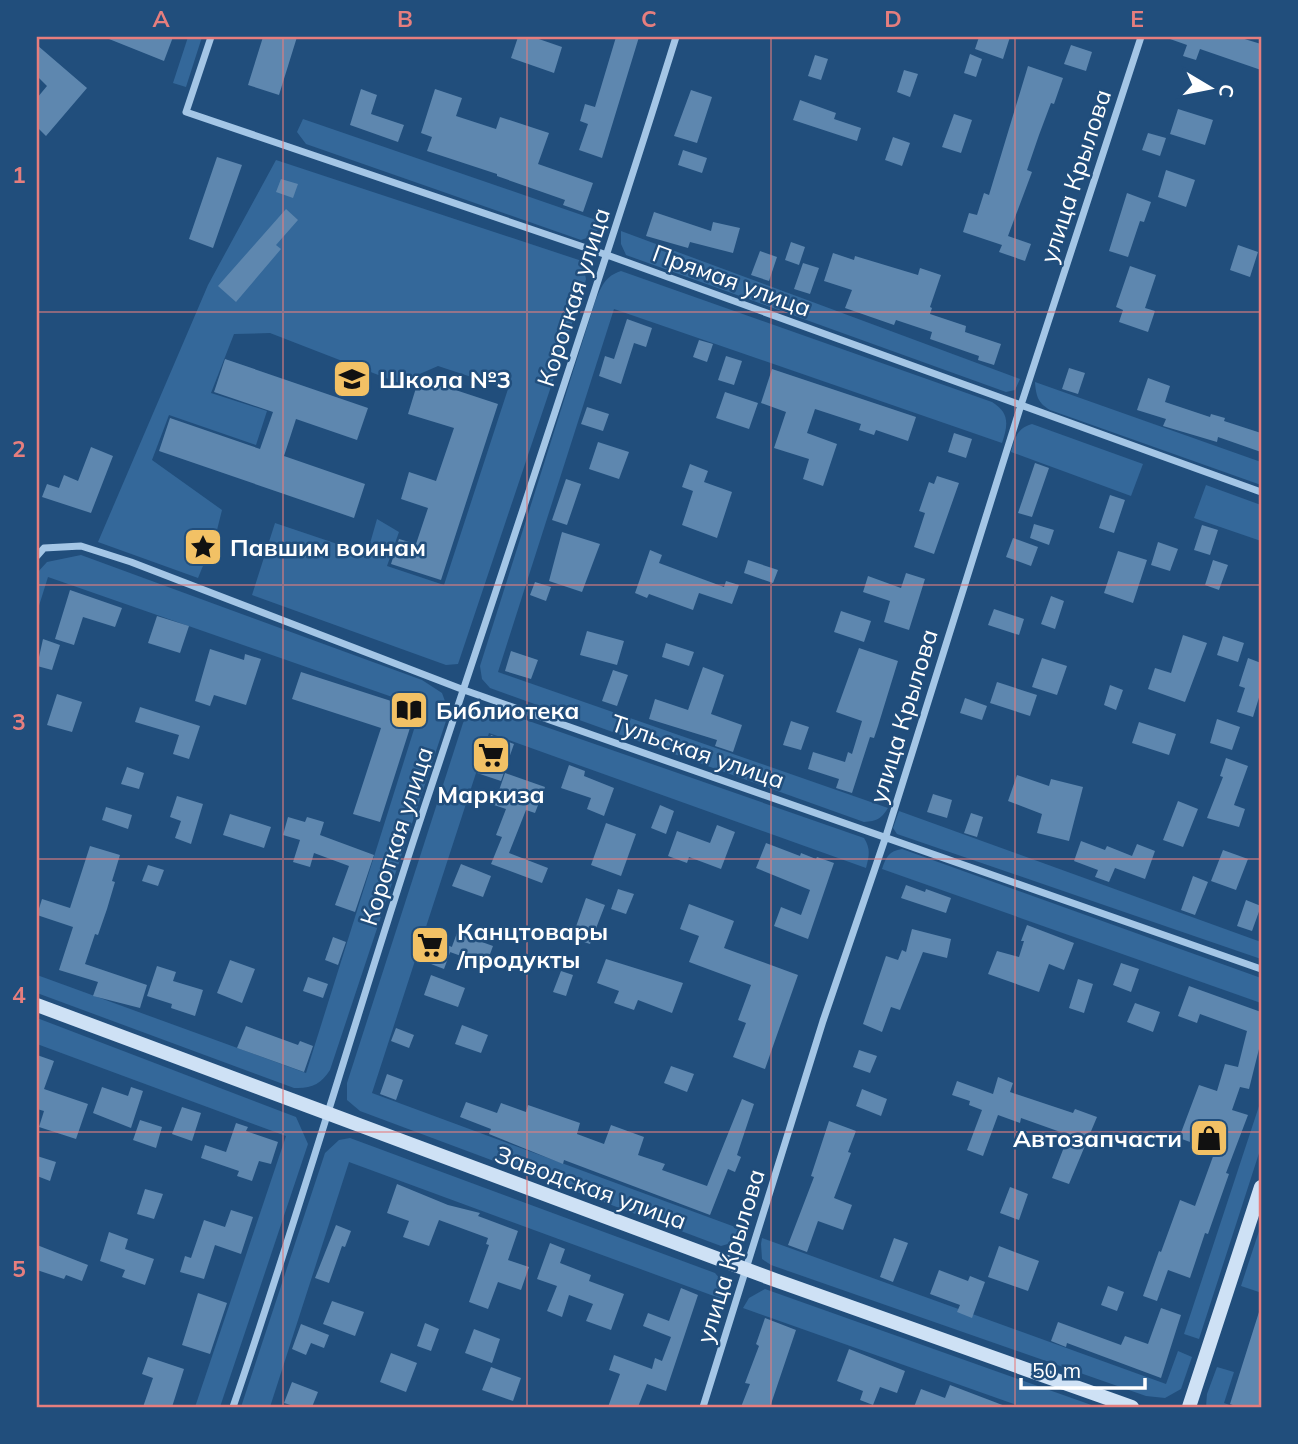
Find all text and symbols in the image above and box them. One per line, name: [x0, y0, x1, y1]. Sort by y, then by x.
text: A: [152, 4, 170, 33]
text: B: [397, 4, 413, 33]
text: C: [641, 4, 657, 33]
text: D: [884, 4, 902, 33]
text: E: [1130, 4, 1144, 33]
north arrow: [1176, 52, 1246, 122]
text: С: [1214, 82, 1240, 99]
street label: улица Крылова: [1033, 86, 1117, 266]
text: 1: [12, 160, 26, 189]
street label: Короткая улица: [530, 204, 616, 390]
street label: Прямая улица: [649, 237, 815, 323]
school or university icon: Школа №3: [331, 358, 373, 400]
place label: Школа №3: [379, 364, 511, 394]
text: 2: [12, 434, 26, 463]
place icon: Павшим воинам: [182, 526, 224, 568]
place label: Павшим воинам: [230, 532, 426, 562]
street label: улица Крылова: [862, 625, 944, 807]
library icon: Библиотека: [388, 689, 430, 731]
place label: Библиотека: [436, 695, 579, 725]
text: 3: [12, 707, 26, 736]
street label: Тульская улица: [607, 707, 789, 795]
supermarket icon: Маркиза: [470, 734, 512, 776]
street label: Короткая улица: [353, 743, 439, 929]
place label: Маркиза: [437, 779, 545, 809]
place label: Канцтовары /продукты: [456, 916, 608, 974]
supermarket icon: Канцтовары /продукты: [409, 924, 451, 966]
text: 4: [12, 980, 26, 1009]
shop icon: Автозапчасти: [1188, 1117, 1230, 1159]
place label: Автозапчасти: [1013, 1123, 1182, 1153]
street label: Заводская улица: [491, 1138, 691, 1236]
street label: улица Крылова: [689, 1165, 771, 1347]
text: 5: [12, 1254, 26, 1283]
scale bar: [1021, 1346, 1146, 1390]
text: 50 m: [1032, 1357, 1081, 1383]

